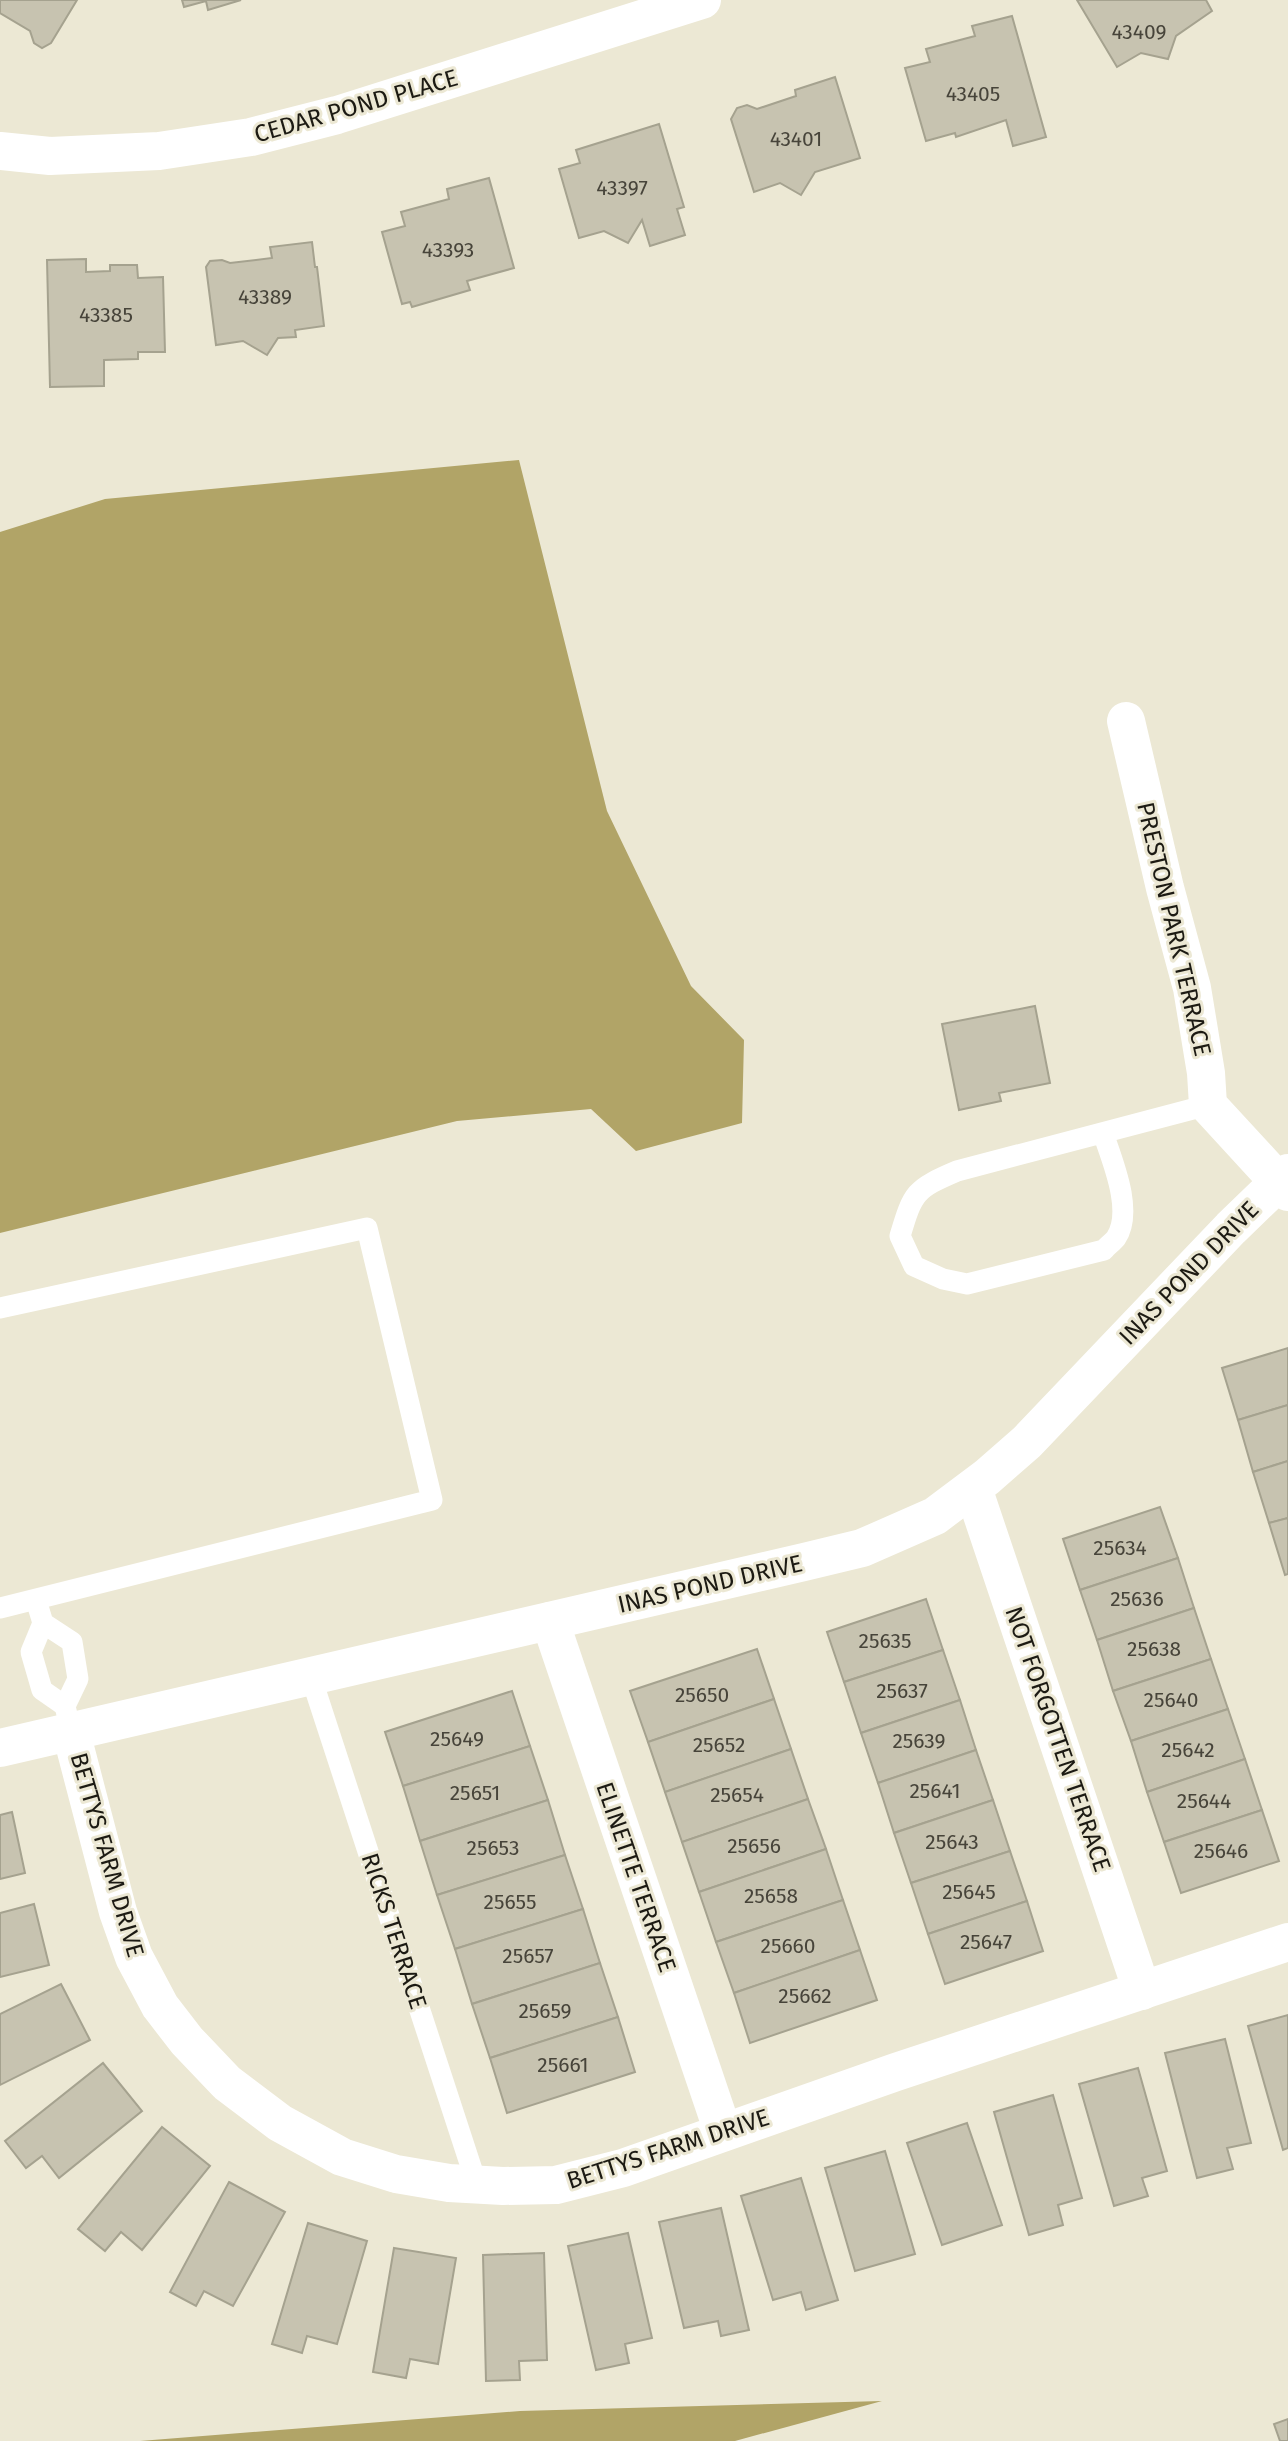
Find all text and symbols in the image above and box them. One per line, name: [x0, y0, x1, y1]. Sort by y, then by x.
house number: 43409: [1112, 19, 1166, 45]
street label: CEDAR POND PLACE: [251, 64, 461, 148]
house number: 43405: [946, 81, 1000, 107]
house number: 43401: [770, 126, 822, 152]
house number: 43397: [596, 175, 648, 201]
house number: 43393: [422, 237, 474, 263]
house number: 43389: [238, 284, 292, 310]
house number: 43385: [79, 302, 133, 328]
street label: PRESTON PARK TERRACE: [1131, 799, 1217, 1059]
street label: INAS POND DRIVE: [1113, 1195, 1265, 1351]
house number: 25634: [1093, 1535, 1147, 1561]
street label: INAS POND DRIVE: [615, 1549, 805, 1619]
house number: 25636: [1110, 1586, 1164, 1612]
street label: NOT FORGOTTEN TERRACE: [999, 1603, 1117, 1875]
house number: 25635: [859, 1628, 911, 1654]
house number: 25638: [1127, 1636, 1181, 1662]
house number: 25637: [876, 1678, 928, 1704]
house number: 25650: [675, 1682, 729, 1708]
house number: 25640: [1144, 1687, 1199, 1713]
house number: 25649: [430, 1726, 484, 1752]
house number: 25639: [892, 1728, 946, 1754]
house number: 25652: [693, 1732, 745, 1758]
house number: 25642: [1161, 1737, 1215, 1763]
street label: BETTYS FARM DRIVE: [64, 1749, 150, 1961]
street label: ELINETTE TERRACE: [590, 1778, 682, 1976]
house number: 25641: [909, 1778, 961, 1804]
house number: 25651: [450, 1780, 500, 1806]
house number: 25654: [710, 1782, 764, 1808]
house number: 25644: [1177, 1788, 1231, 1814]
house number: 25643: [925, 1829, 979, 1855]
house number: 25656: [727, 1833, 781, 1859]
house number: 25653: [467, 1835, 519, 1861]
house number: 25646: [1194, 1838, 1248, 1864]
street label: RICKS TERRACE: [356, 1849, 432, 2013]
house number: 25645: [942, 1879, 996, 1905]
house number: 25658: [744, 1883, 798, 1909]
house number: 25655: [484, 1889, 536, 1915]
house number: 25647: [960, 1929, 1012, 1955]
house number: 25660: [760, 1933, 816, 1959]
house number: 25657: [502, 1943, 554, 1969]
house number: 25662: [778, 1983, 832, 2009]
house number: 25659: [518, 1998, 572, 2024]
house number: 25661: [537, 2052, 589, 2078]
street label: BETTYS FARM DRIVE: [563, 2103, 773, 2195]

